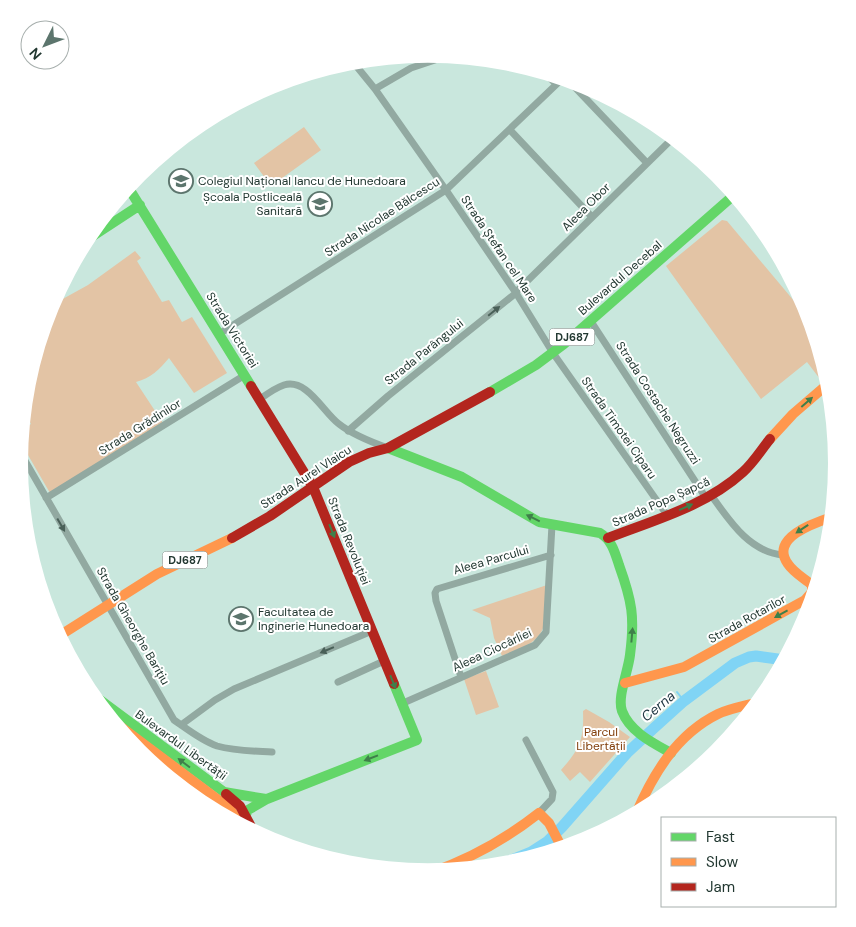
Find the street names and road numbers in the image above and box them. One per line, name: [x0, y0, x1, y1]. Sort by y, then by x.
street label: Strada Nicolae Bălcescu: [321, 174, 443, 260]
street label: Aleea Obor: [558, 179, 614, 235]
street label: Strada Ștefan cel Mare: [457, 192, 541, 306]
street label: Bulevardul Decebal: [575, 237, 665, 319]
street label: Strada Victoriei: [202, 289, 262, 371]
street label: Strada Parângului: [381, 315, 467, 389]
road number: DJ687: [550, 328, 594, 346]
street label: Strada Costache Negruzzi: [612, 339, 704, 468]
street label: Strada Timotei Ciparu: [578, 374, 660, 482]
street label: Strada Grădinilor: [96, 395, 185, 459]
street label: Strada Aurel Vlaicu: [257, 442, 355, 512]
street label: Strada Popa Șapcă: [610, 473, 712, 531]
street label: Strada Revoluției: [324, 495, 374, 587]
street label: Aleea Parcului: [452, 542, 531, 578]
road number: DJ687: [162, 552, 208, 568]
street label: Strada Gheorghe Barițiu: [93, 564, 173, 688]
street label: Strada Rotarilor: [705, 591, 789, 647]
street label: Aleea Ciocârliei: [450, 625, 534, 675]
street label: Bulevardul Libertății: [132, 706, 230, 784]

